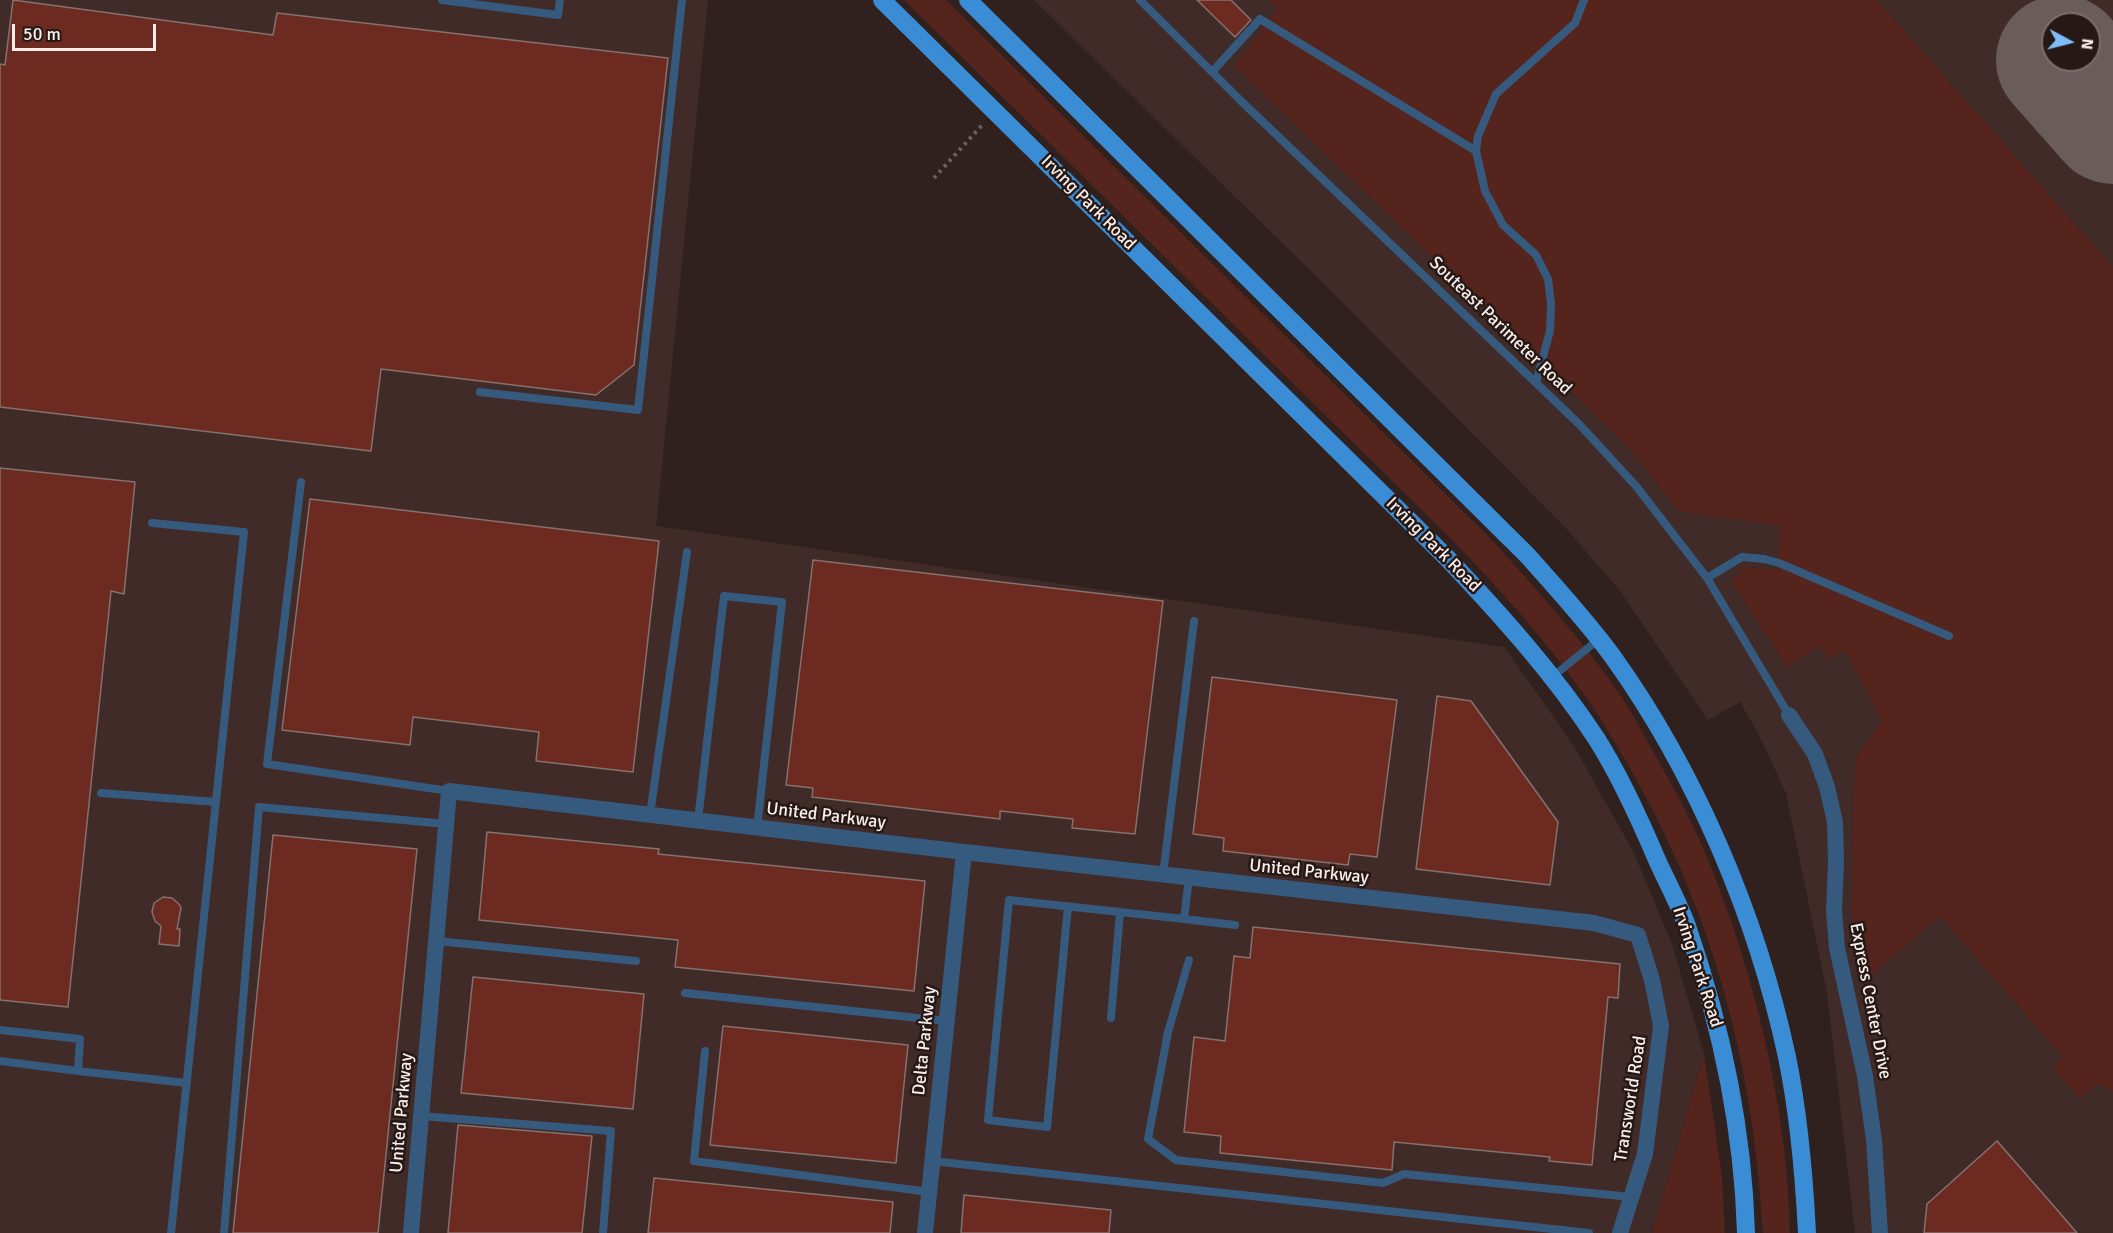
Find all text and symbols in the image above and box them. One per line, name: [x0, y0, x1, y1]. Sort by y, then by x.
scale bar: [15, 12, 159, 50]
north arrow: [2041, 12, 2101, 72]
text: 50 m: [23, 23, 61, 45]
text: N: [2076, 37, 2097, 51]
street label: Irving Park Road: [1036, 151, 1140, 255]
street label: Souteast Parimeter Road: [1424, 252, 1576, 400]
street label: Irving Park Road: [1381, 493, 1485, 597]
street label: United Parkway: [765, 798, 887, 834]
street label: United Parkway: [1248, 855, 1370, 889]
street label: Irving Park Road: [1667, 904, 1727, 1030]
street label: Express Center Drive: [1844, 921, 1896, 1081]
street label: Delta Parkway: [909, 985, 941, 1097]
street label: Transworld Road: [1610, 1034, 1652, 1164]
street label: United Parkway: [386, 1052, 418, 1174]

